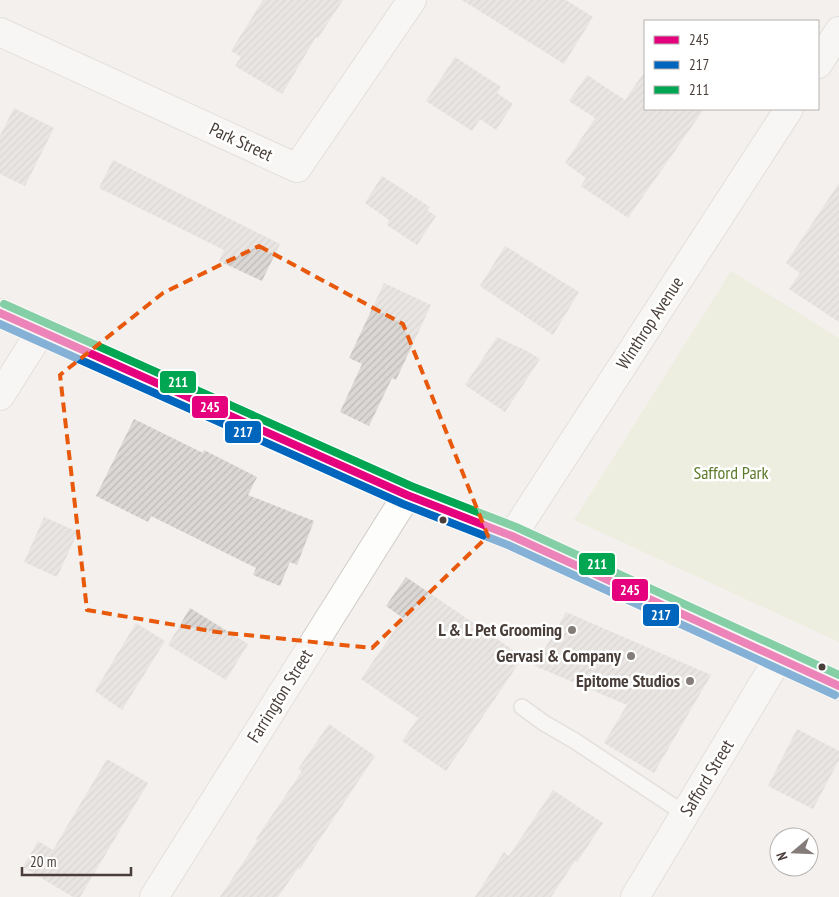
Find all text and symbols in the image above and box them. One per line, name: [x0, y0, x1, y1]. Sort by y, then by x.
legend: [644, 20, 819, 110]
text: 245: [689, 30, 709, 49]
text: 217: [689, 55, 709, 74]
text: 211: [689, 80, 709, 99]
street label: Park Street: [206, 117, 277, 166]
street label: Winthrop Avenue: [611, 272, 688, 374]
line badge: 211: [159, 370, 197, 394]
text: 211: [168, 373, 188, 391]
line badge: 245: [191, 395, 229, 419]
text: 245: [200, 398, 220, 416]
line badge: 217: [224, 420, 262, 444]
text: 217: [233, 423, 253, 441]
park label: Safford Park: [693, 461, 769, 484]
unlabelled marker: [438, 515, 448, 525]
line badge: 211: [578, 552, 616, 576]
text: 211: [587, 555, 607, 573]
line badge: 245: [611, 578, 649, 602]
text: 245: [620, 581, 640, 599]
line badge: 217: [642, 603, 680, 627]
text: 217: [651, 606, 671, 624]
place label: L & L Pet Grooming: [438, 618, 562, 641]
marker: L & L Pet Grooming: [566, 624, 578, 636]
place label: Gervasi & Company: [496, 644, 622, 667]
street label: Farrington Street: [242, 645, 317, 747]
marker: Gervasi & Company: [625, 650, 637, 662]
unlabelled marker: [817, 662, 827, 672]
place label: Epitome Studios: [576, 669, 680, 692]
marker: Epitome Studios: [684, 675, 696, 687]
street label: Safford Street: [675, 735, 738, 820]
north arrow: [769, 827, 819, 877]
scale bar: [22, 844, 131, 876]
text: N: [772, 850, 791, 863]
text: 20 m: [30, 852, 56, 871]

